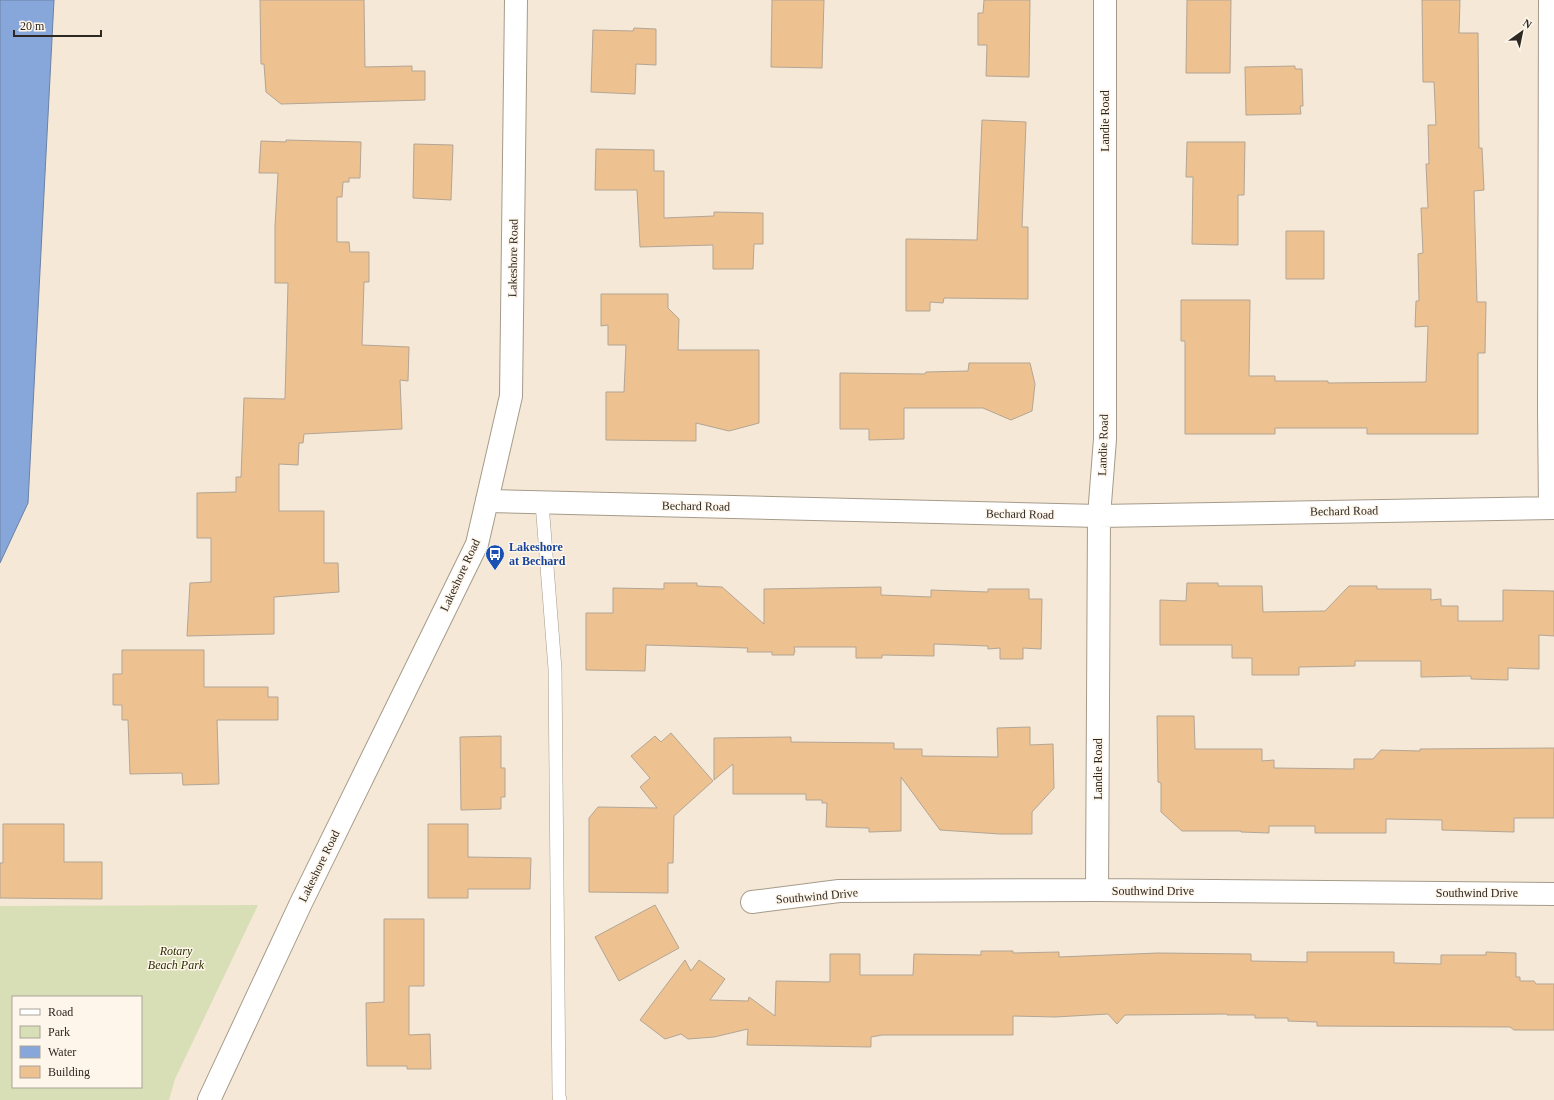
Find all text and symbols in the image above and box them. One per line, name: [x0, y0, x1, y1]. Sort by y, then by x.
scale bar: [14, 12, 101, 38]
north arrow: [1502, 12, 1542, 52]
text: N: [1521, 16, 1534, 31]
text: 20 m: [20, 19, 45, 33]
street label: Landie Road: [1098, 90, 1112, 152]
street label: Lakeshore Road: [505, 219, 521, 297]
street label: Landie Road: [1095, 414, 1111, 476]
street label: Bechard Road: [662, 498, 730, 514]
street label: Bechard Road: [1310, 503, 1378, 519]
street label: Bechard Road: [986, 506, 1054, 522]
street label: Lakeshore Road: [437, 537, 483, 613]
place label: Lakeshore at Bechard: [509, 540, 566, 568]
bus stop icon: Lakeshore at Bechard: [484, 543, 506, 571]
street label: Landie Road: [1091, 738, 1105, 800]
street label: Lakeshore Road: [296, 828, 342, 904]
street label: Southwind Drive: [1112, 884, 1194, 898]
street label: Southwind Drive: [775, 885, 859, 907]
street label: Southwind Drive: [1436, 886, 1518, 900]
park label: Rotary Beach Park: [148, 944, 205, 972]
legend: [12, 996, 142, 1088]
text: Road: [48, 1005, 73, 1019]
text: Park: [48, 1025, 70, 1039]
text: Water: [48, 1045, 76, 1059]
text: Building: [48, 1065, 90, 1079]

